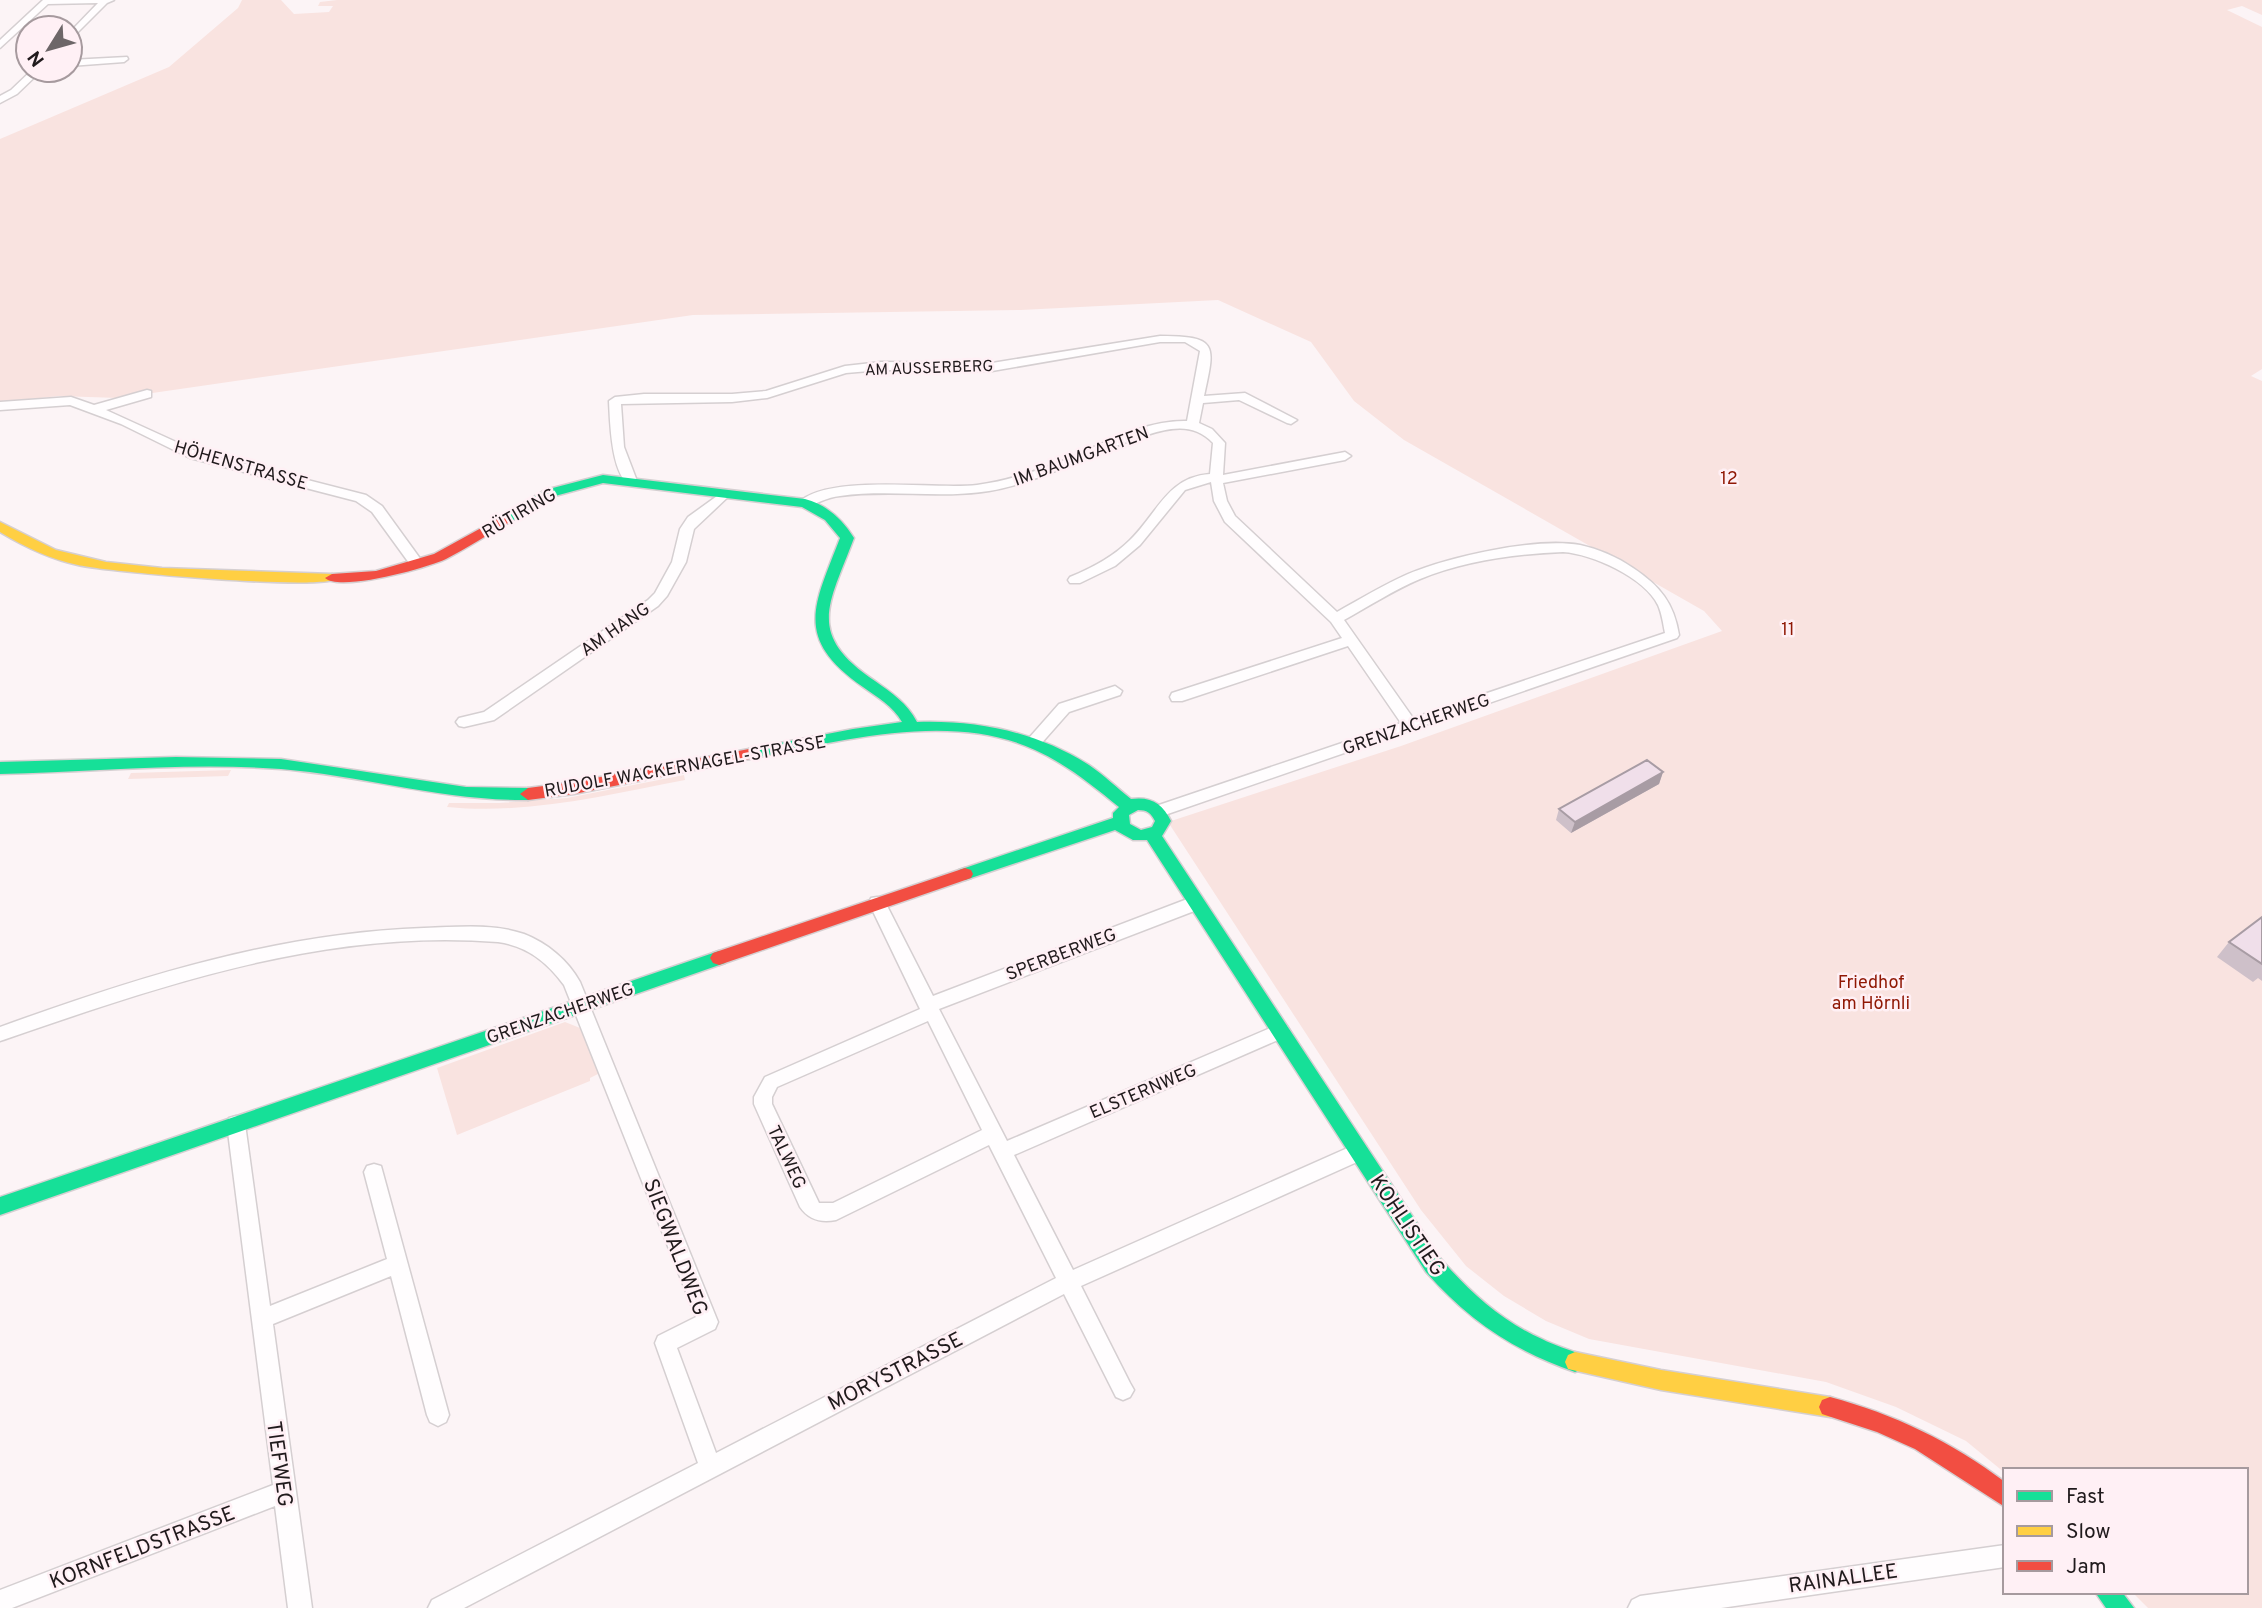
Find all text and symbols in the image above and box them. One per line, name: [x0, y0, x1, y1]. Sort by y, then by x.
north arrow: [14, 14, 84, 84]
text: N: [23, 45, 51, 71]
street label: AM AUSSERBERG: [865, 357, 994, 381]
street label: IM BAUMGARTEN: [1011, 422, 1153, 493]
street label: HÖHENSTRASSE: [171, 434, 311, 497]
park label: 12: [1720, 468, 1738, 491]
street label: RÜTIRING: [478, 482, 561, 545]
street label: AM HANG: [577, 598, 655, 663]
park label: 11: [1781, 619, 1795, 642]
street label: GRENZACHERWEG: [1340, 689, 1493, 761]
street label: RUDOLF WACKERNAGEL-STRASSE: [543, 731, 828, 804]
street label: SPERBERWEG: [1003, 924, 1120, 987]
park label: Friedhof am Hörnli: [1832, 972, 1910, 1016]
street label: GRENZACHERWEG: [484, 978, 637, 1050]
street label: ELSTERNWEG: [1087, 1059, 1201, 1125]
street label: TALWEG: [761, 1122, 810, 1193]
street label: KOHLISTIEG: [1363, 1170, 1451, 1282]
street label: SIEGWALDWEG: [636, 1175, 713, 1320]
street label: MORYSTRASSE: [824, 1327, 968, 1418]
street label: TIEFWEG: [259, 1420, 298, 1509]
legend: [2003, 1468, 2248, 1594]
text: Fast: [2066, 1484, 2105, 1511]
street label: KORNFELDSTRASSE: [46, 1501, 239, 1596]
text: Slow: [2066, 1519, 2111, 1546]
text: Jam: [2066, 1554, 2107, 1581]
street label: RAINALLEE: [1787, 1558, 1900, 1601]

